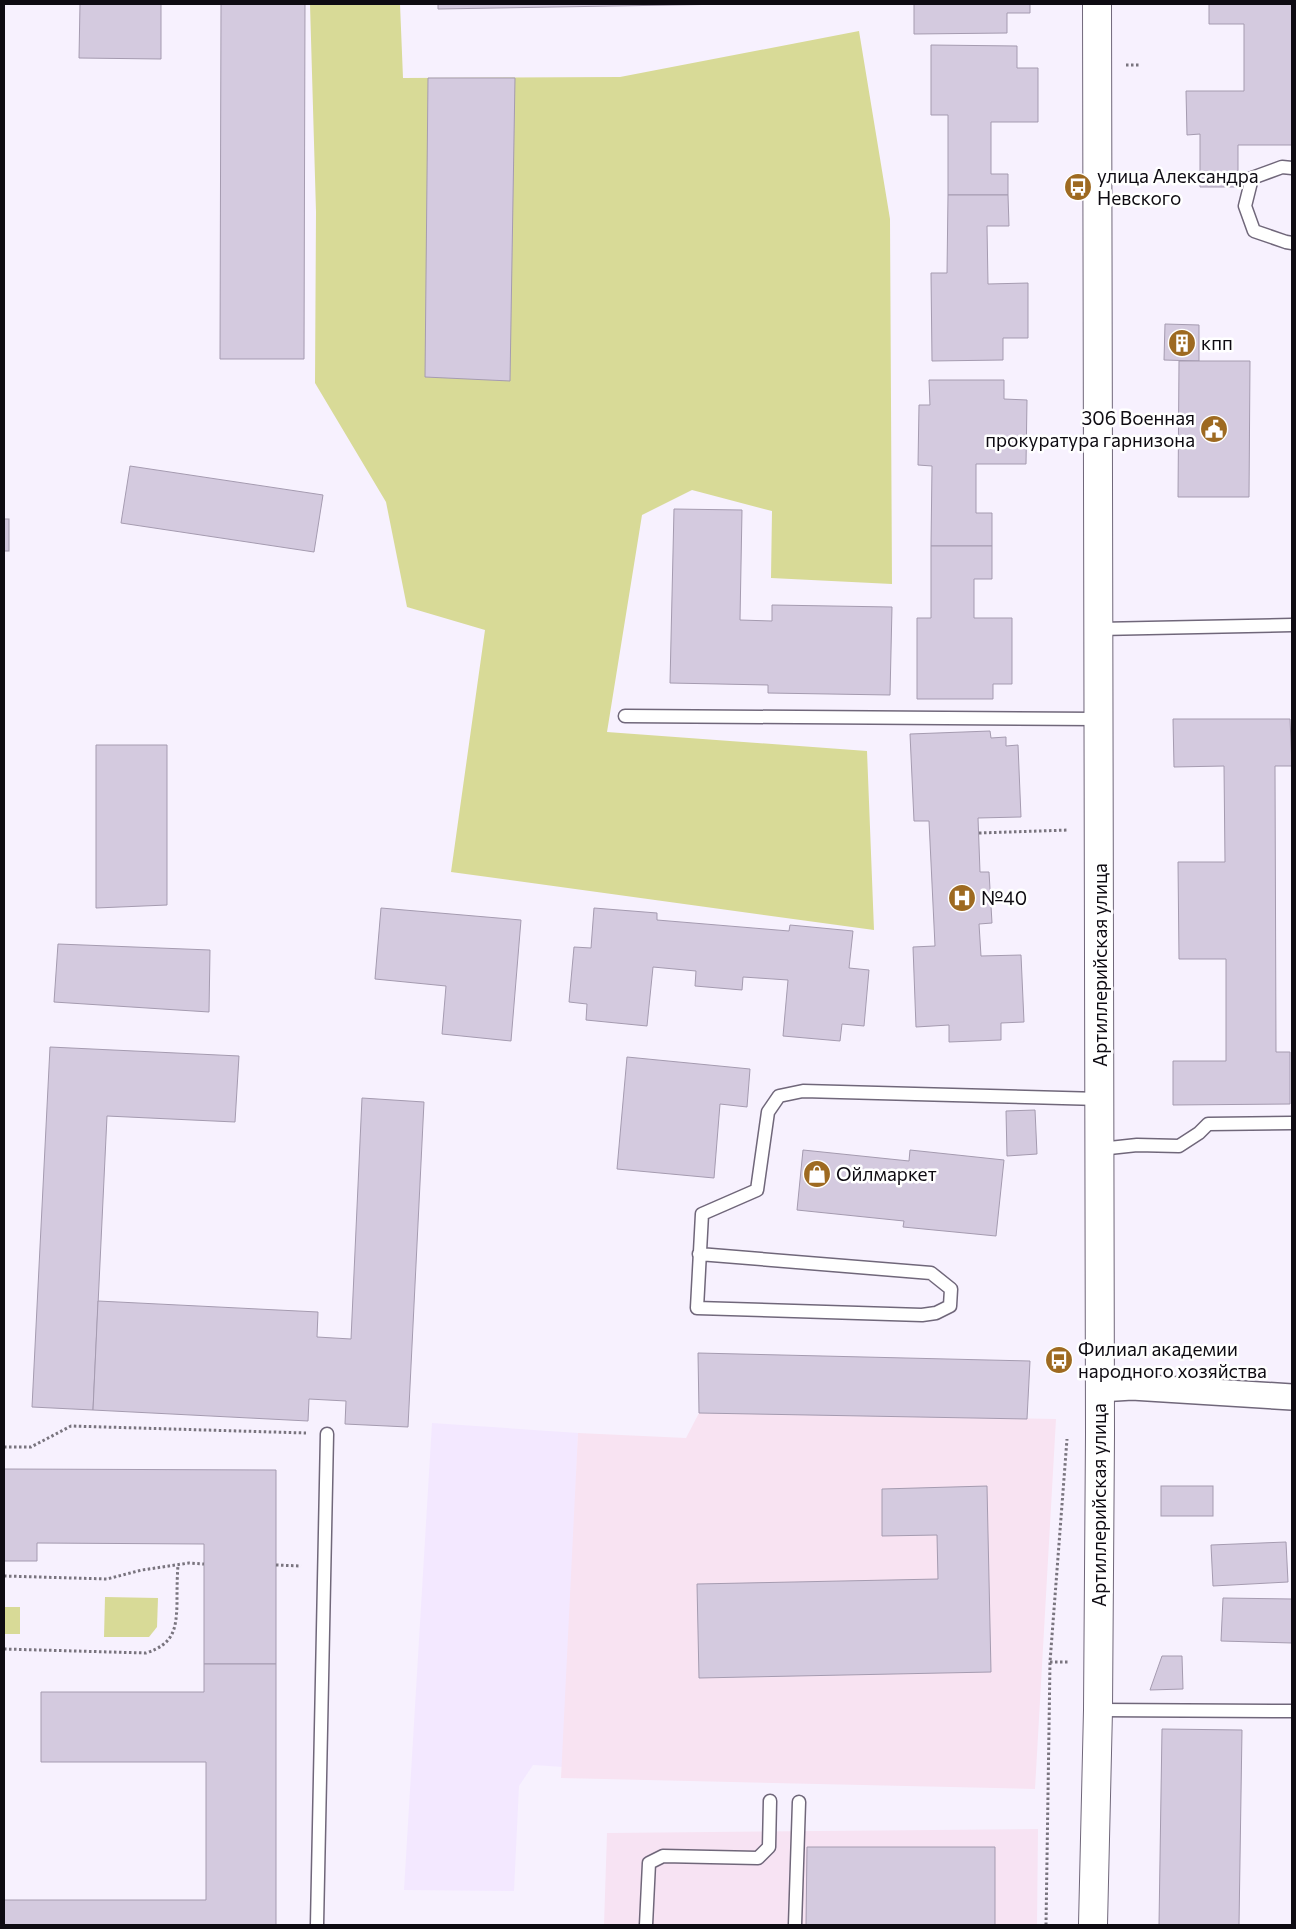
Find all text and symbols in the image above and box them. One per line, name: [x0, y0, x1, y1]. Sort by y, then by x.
place label: улица Александра Невского: [1097, 164, 1259, 209]
bus stop icon: улица Александра Невского: [1063, 172, 1093, 202]
building icon: кпп: [1167, 328, 1197, 358]
place label: кпп: [1201, 331, 1233, 354]
place label: 306 Военная прокуратура гарнизона: [985, 406, 1195, 451]
public building icon: 306 Военная прокуратура гарнизона: [1199, 414, 1229, 444]
street label: Артиллерийская улица: [1088, 863, 1111, 1067]
hospital icon: №40: [947, 883, 977, 913]
place label: №40: [981, 886, 1027, 909]
shop icon: Ойлмаркет: [802, 1159, 832, 1189]
place label: Ойлмаркет: [836, 1162, 937, 1185]
place label: Филиал академии народного хозяйства: [1078, 1337, 1267, 1382]
bus stop icon: Филиал академии народного хозяйства: [1044, 1345, 1074, 1375]
street label: Артиллерийская улица: [1087, 1403, 1110, 1607]

